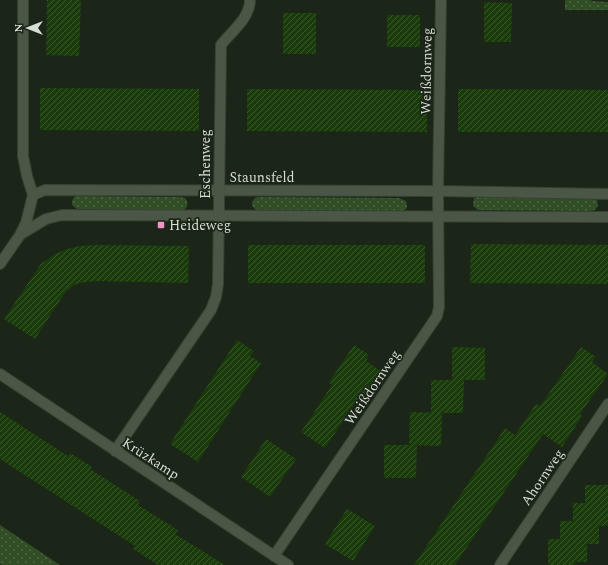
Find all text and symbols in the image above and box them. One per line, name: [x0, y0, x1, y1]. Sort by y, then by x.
north arrow: [8, 8, 48, 48]
text: N: [10, 23, 27, 32]
street label: Weißdornweg: [415, 27, 438, 115]
street label: Eschenweg: [195, 129, 216, 199]
street label: Staunsfeld: [230, 167, 295, 188]
place label: Heideweg: [169, 215, 231, 236]
marker: Heideweg: [156, 220, 166, 230]
street label: Weißdornweg: [339, 345, 405, 429]
street label: Krüzkamp: [118, 432, 184, 485]
street label: Ahornweg: [516, 445, 569, 510]

